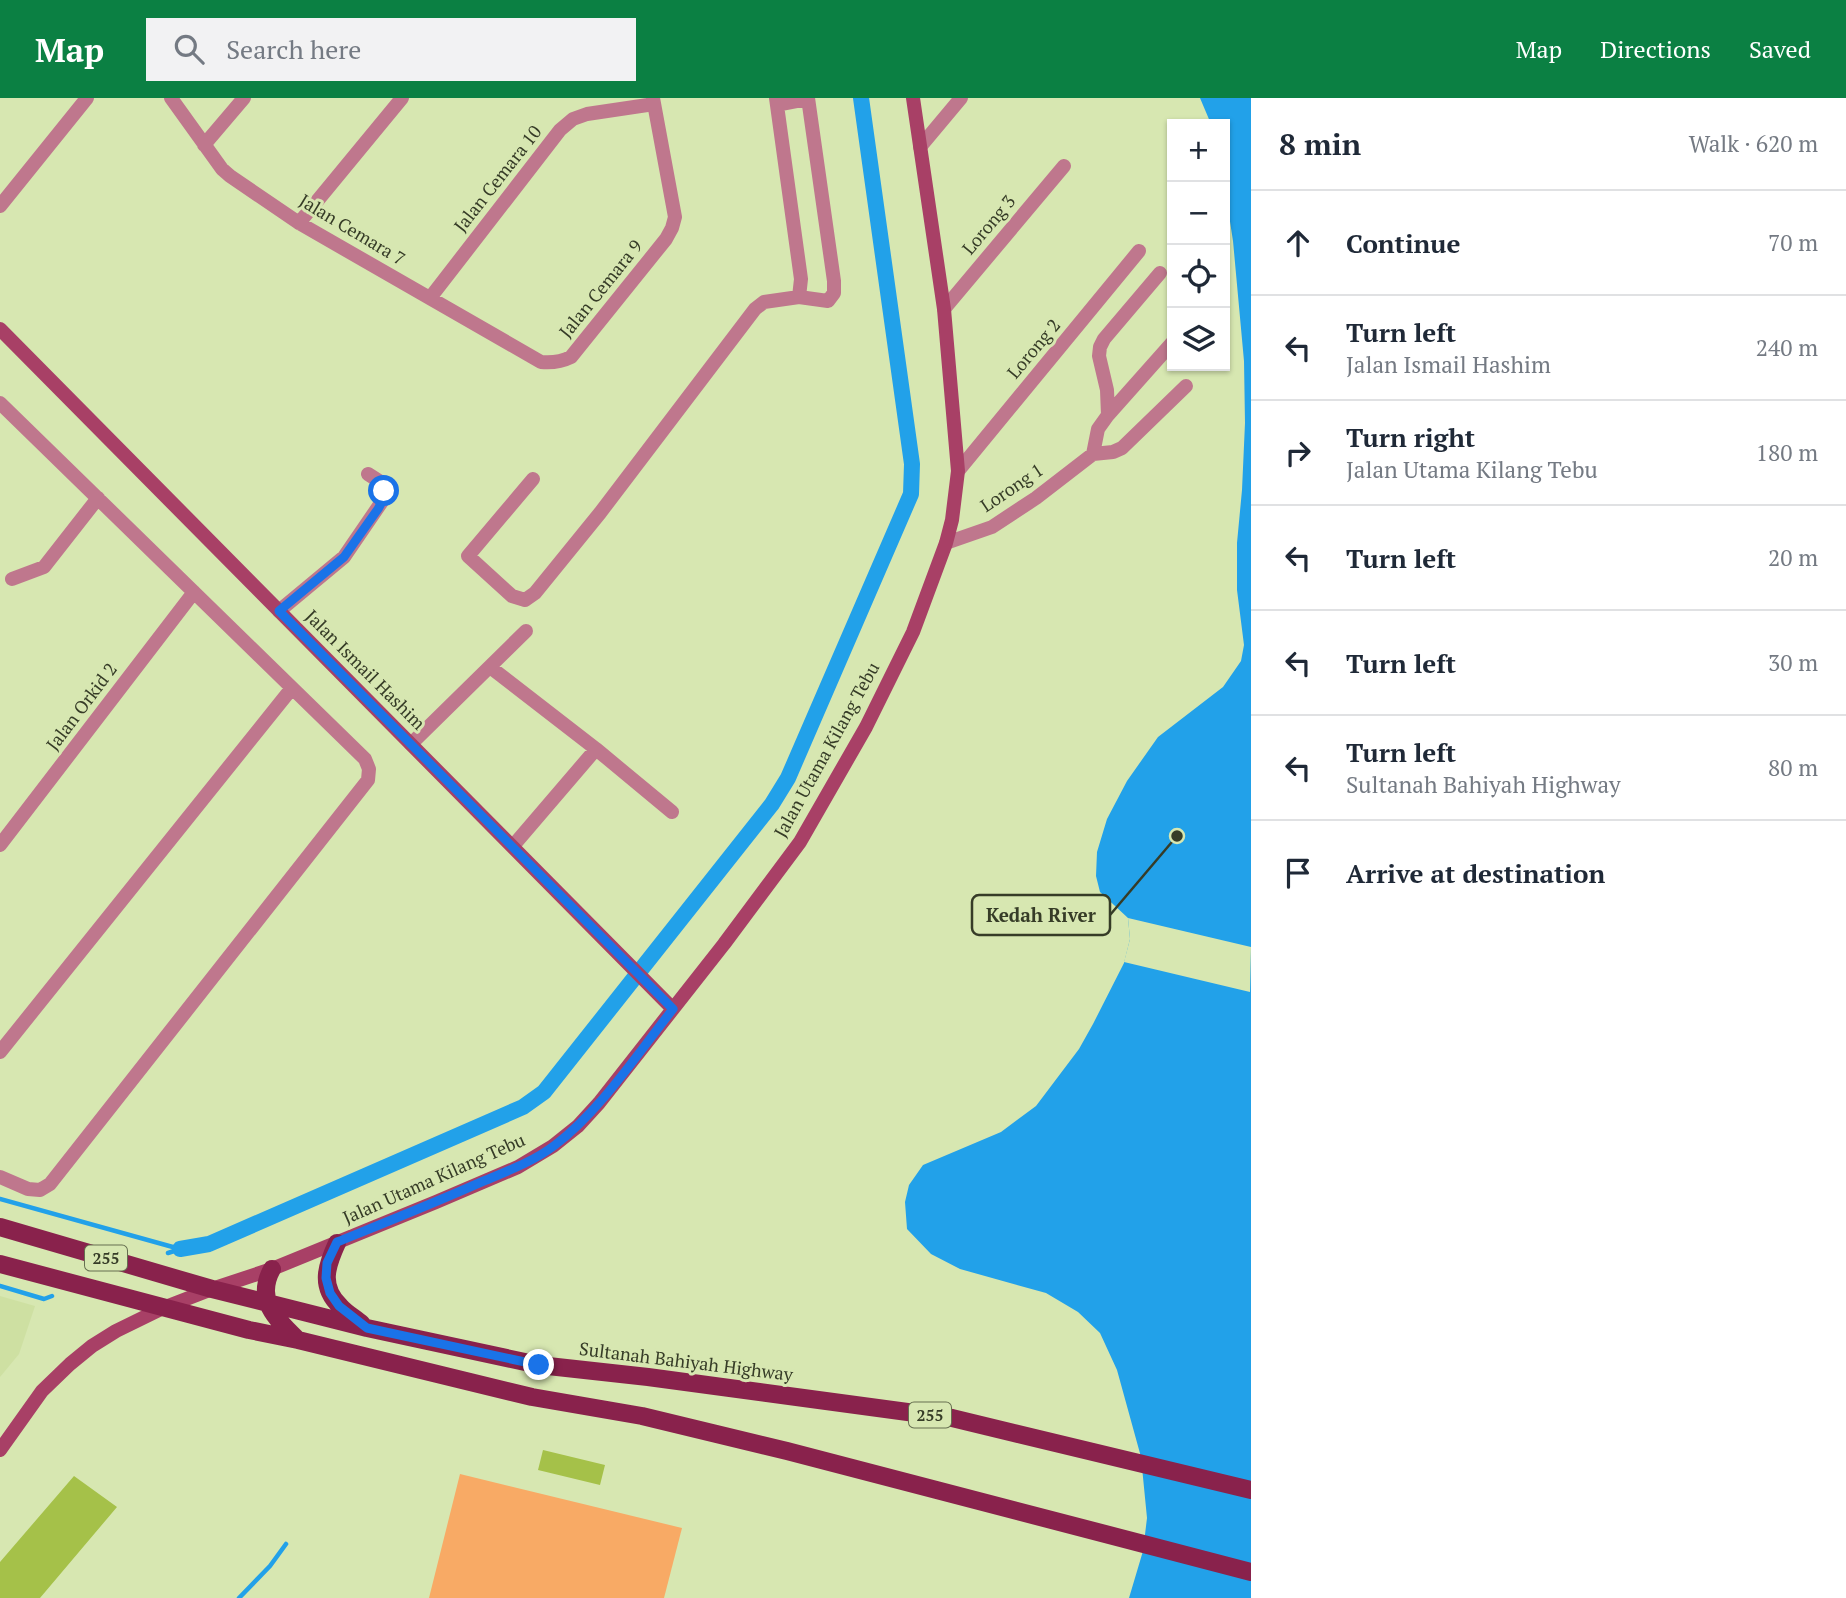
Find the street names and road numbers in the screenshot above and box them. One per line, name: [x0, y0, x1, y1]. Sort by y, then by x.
street label: Jalan Cemara 10: [448, 120, 546, 237]
street label: Jalan Cemara 7: [295, 188, 410, 270]
street label: Lorong 3: [956, 190, 1020, 259]
street label: Jalan Cemara 9: [553, 234, 647, 342]
street label: Lorong 2: [1001, 314, 1065, 383]
street label: Lorong 1: [975, 457, 1048, 517]
street label: Jalan Ismail Hashim: [301, 604, 431, 735]
street label: Jalan Orkid 2: [40, 658, 122, 755]
street label: Jalan Utama Kilang Tebu: [768, 658, 884, 841]
street label: Jalan Utama Kilang Tebu: [339, 1127, 528, 1229]
road number: 255: [85, 1246, 127, 1270]
street label: Sultanah Bahiyah Highway: [578, 1336, 795, 1386]
road number: 255: [909, 1402, 951, 1428]

